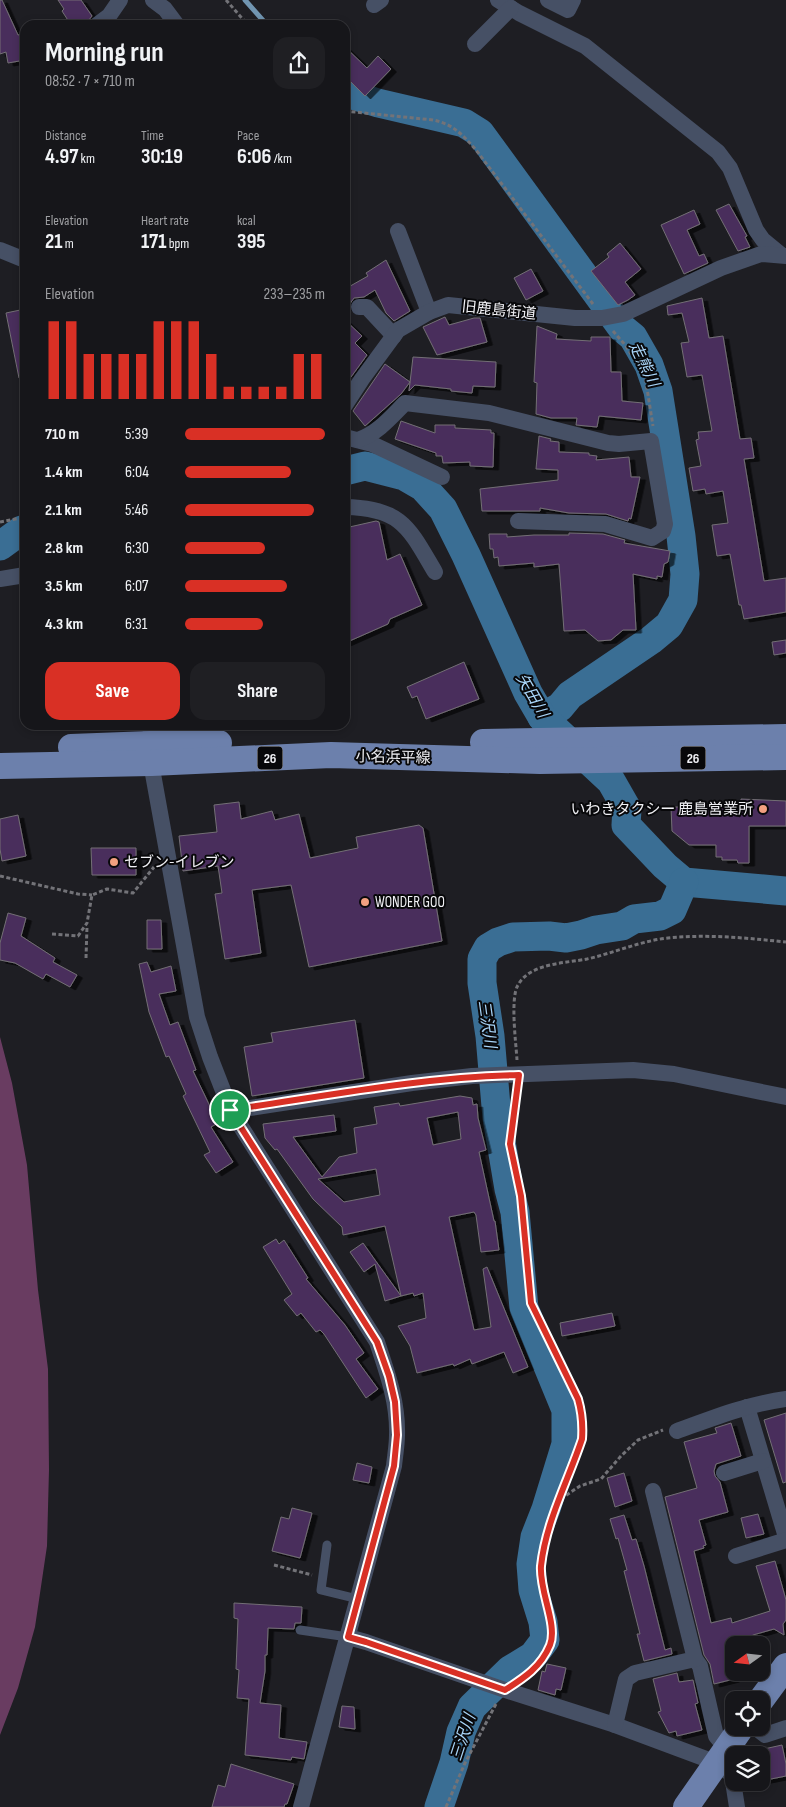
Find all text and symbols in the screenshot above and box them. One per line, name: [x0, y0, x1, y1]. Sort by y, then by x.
text: Morning run: [45, 36, 164, 69]
button: share: [273, 37, 325, 89]
text: 08:52 · 7 × 710 m: [45, 72, 135, 91]
text: Distance: [45, 127, 86, 144]
text: Time: [141, 127, 164, 144]
text: Pace: [237, 127, 259, 144]
text: 4.97: [45, 144, 78, 169]
text: 30:19: [141, 144, 183, 169]
text: 6:06: [237, 144, 271, 169]
text: km: [78, 150, 95, 167]
text: /km: [271, 150, 292, 167]
text: Elevation: [45, 212, 88, 229]
text: Heart rate: [141, 212, 189, 229]
text: kcal: [237, 212, 256, 229]
text: 21: [45, 229, 62, 254]
text: 171: [141, 229, 167, 254]
text: 395: [237, 229, 266, 254]
text: m: [62, 235, 74, 252]
text: bpm: [167, 235, 189, 252]
text: Elevation: [45, 285, 94, 304]
text: 233–235 m: [263, 285, 325, 304]
street label: 旧鹿島街道: [461, 297, 537, 324]
water label: 走熊川: [625, 339, 664, 392]
text: 710 m: [45, 425, 79, 444]
text: 5:39: [125, 425, 148, 444]
text: 1.4 km: [45, 463, 83, 482]
text: 6:04: [125, 463, 149, 482]
text: 2.1 km: [45, 501, 82, 520]
text: 5:46: [125, 501, 148, 520]
text: 2.8 km: [45, 539, 83, 558]
text: 6:30: [125, 539, 149, 558]
text: 3.5 km: [45, 577, 83, 596]
text: 6:07: [125, 577, 149, 596]
text: 4.3 km: [45, 615, 83, 634]
text: 6:31: [125, 615, 147, 634]
button: Save: [45, 662, 180, 720]
button: Share: [190, 662, 325, 720]
water label: 矢田川: [511, 670, 553, 723]
road number: 26: [258, 746, 282, 770]
road number: 26: [680, 746, 706, 770]
street label: 小名浜平線: [355, 747, 431, 768]
place label: いわきタクシー 鹿島営業所: [571, 800, 753, 819]
marker: いわきタクシー 鹿島営業所: [757, 803, 769, 815]
place label: セブン-イレブン: [124, 853, 235, 872]
marker: セブン-イレブン: [108, 856, 120, 868]
place label: WONDER GOO: [375, 893, 445, 912]
marker: WONDER GOO: [359, 896, 371, 908]
water label: 三沢川: [474, 999, 500, 1051]
pin: [209, 1089, 251, 1131]
icon: arrive: [216, 1096, 244, 1124]
north arrow: [725, 1636, 770, 1681]
map controls: [725, 1636, 770, 1791]
button: locate: [725, 1691, 770, 1736]
water label: 三沢川: [447, 1710, 480, 1763]
button: layers: [725, 1746, 770, 1791]

